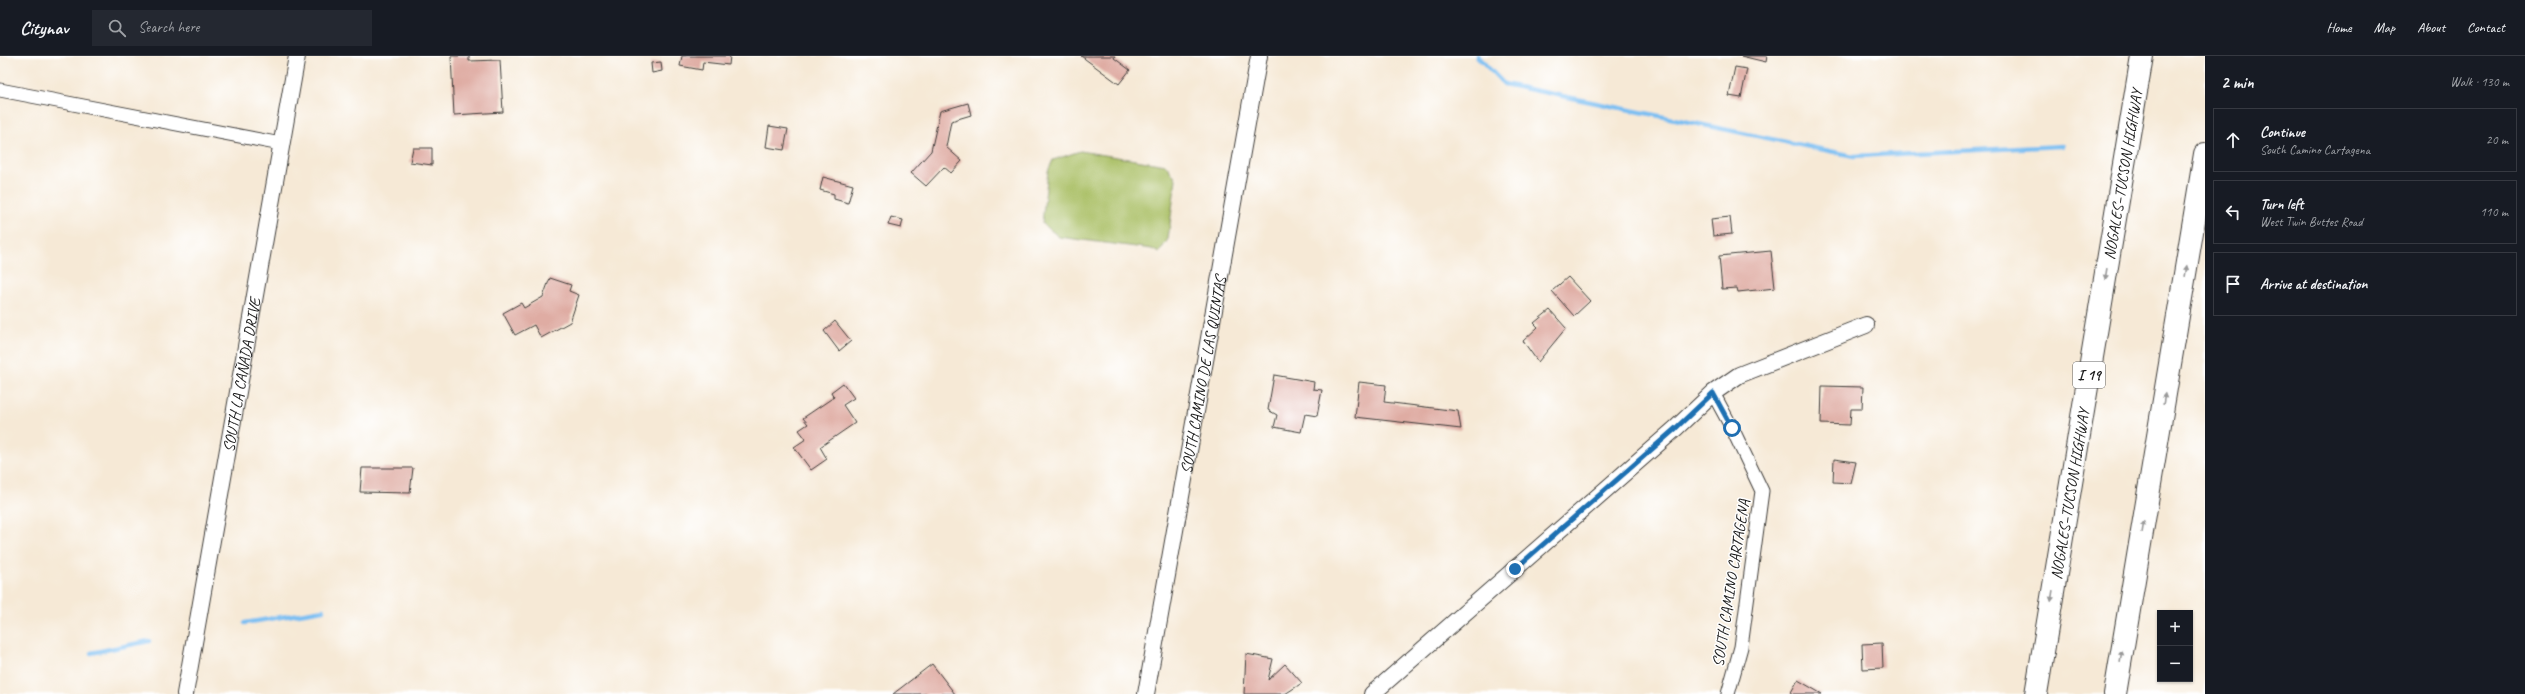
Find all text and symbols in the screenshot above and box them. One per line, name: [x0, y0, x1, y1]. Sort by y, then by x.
search box: [92, 10, 372, 46]
text: Citynav: [20, 16, 68, 40]
icon: search: [106, 17, 128, 39]
text: Search here: [138, 18, 199, 37]
text: Home: [2326, 19, 2352, 36]
text: Map: [2374, 19, 2395, 36]
text: About: [2417, 19, 2445, 36]
text: Contact: [2467, 19, 2505, 36]
text: 2 min: [2221, 72, 2254, 93]
text: Walk · 130 m: [2450, 74, 2509, 90]
street label: NOGALES–TUCSON HIGHWAY: [2099, 86, 2148, 261]
text: Continue: [2260, 123, 2305, 142]
icon: ahead: [2222, 129, 2244, 151]
text: 20 m: [2486, 132, 2508, 148]
text: South Camino Cartagena: [2260, 142, 2370, 158]
text: Turn left: [2260, 195, 2303, 214]
icon: left: [2222, 201, 2244, 223]
text: 110 m: [2480, 204, 2508, 220]
text: West Twin Buttes Road: [2260, 214, 2363, 230]
one-way arrow: [2183, 265, 2189, 277]
one-way arrow: [2103, 268, 2109, 280]
street label: SOUTH CAMINO DE LAS QUINTAS: [1176, 272, 1231, 475]
icon: arrive: [2222, 273, 2244, 295]
text: Arrive at destination: [2260, 275, 2367, 294]
street label: SOUTH LA CAÑADA DRIVE: [219, 294, 266, 454]
road number: I 19: [2073, 362, 2105, 388]
one-way arrow: [2161, 393, 2167, 405]
street label: NOGALES–TUCSON HIGHWAY: [2046, 405, 2095, 581]
route start: [1723, 419, 1741, 437]
street label: SOUTH CAMINO CARTAGENA: [1708, 497, 1754, 668]
one-way arrow: [2140, 521, 2146, 533]
route end: [1506, 560, 1524, 578]
one-way arrow: [2049, 589, 2055, 602]
map controls: [2157, 610, 2193, 682]
button: +: [2157, 610, 2193, 646]
button: −: [2157, 646, 2193, 682]
one-way arrow: [2119, 649, 2125, 662]

